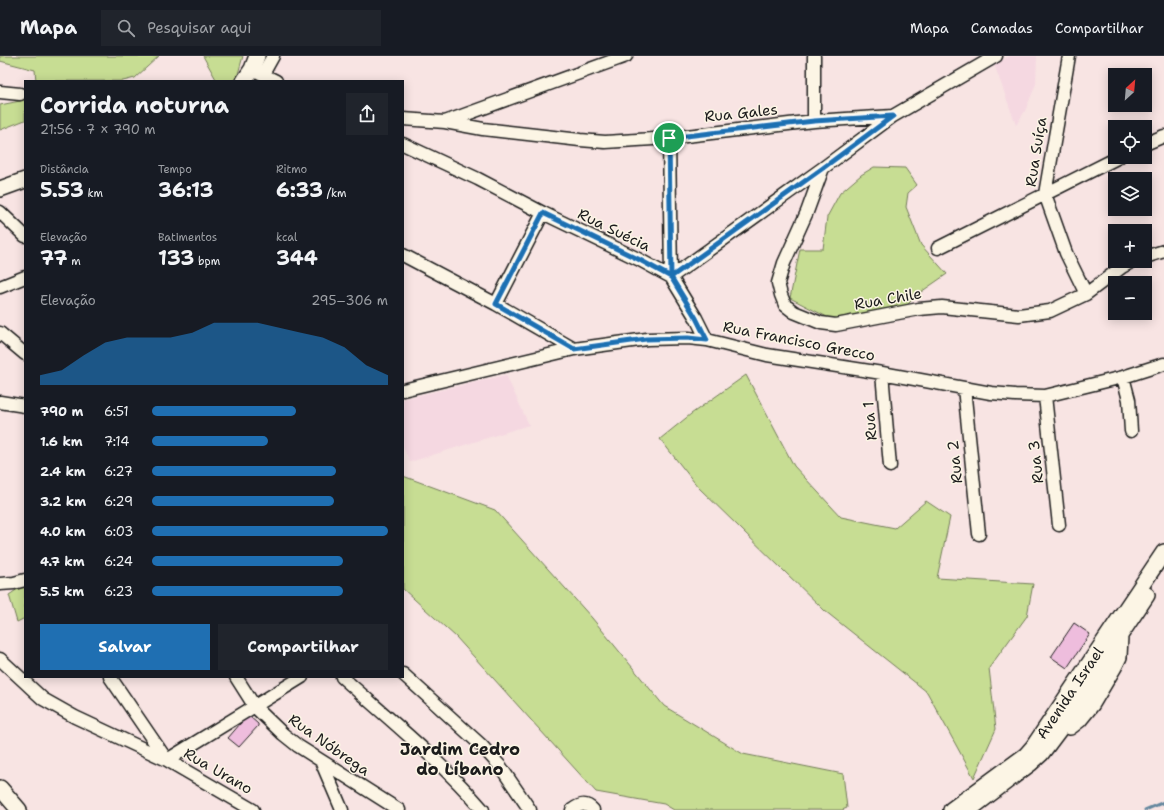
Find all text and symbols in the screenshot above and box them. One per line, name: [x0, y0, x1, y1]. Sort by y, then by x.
search box: [101, 10, 381, 46]
text: Mapa: [20, 15, 77, 40]
icon: search: [115, 17, 137, 39]
text: Pesquisar aqui: [147, 18, 251, 38]
text: Mapa: [910, 19, 949, 37]
text: Camadas: [971, 19, 1033, 37]
text: Compartilhar: [1055, 19, 1144, 37]
north arrow: [1108, 68, 1152, 112]
map controls: [1108, 68, 1152, 320]
text: Corrida noturna: [40, 91, 229, 120]
button: share: [346, 93, 388, 135]
street label: Rua Gales: [703, 99, 779, 127]
street label: Rua Suíça: [1021, 115, 1051, 188]
button: locate: [1108, 120, 1152, 164]
text: 21:56 · 7 × 790 m: [40, 121, 155, 138]
pin: [652, 121, 686, 155]
icon: arrive: [658, 127, 680, 149]
text: Distância: [40, 162, 89, 177]
text: Tempo: [158, 162, 192, 177]
text: Ritmo: [276, 162, 307, 177]
button: layers: [1108, 172, 1152, 216]
text: 5.53: [40, 177, 84, 203]
text: 36:13: [158, 177, 214, 203]
text: 6:33: [276, 177, 323, 203]
text: km: [84, 186, 103, 201]
text: /km: [323, 186, 347, 201]
street label: Rua Suécia: [574, 204, 654, 256]
button: +: [1108, 224, 1152, 268]
text: Elevação: [40, 230, 87, 245]
text: Batimentos: [158, 230, 217, 245]
text: kcal: [276, 230, 297, 245]
text: 77: [40, 245, 67, 271]
text: 133: [158, 245, 194, 271]
text: 344: [276, 245, 318, 271]
text: m: [67, 254, 81, 269]
text: bpm: [194, 254, 220, 269]
button: −: [1108, 276, 1152, 320]
street label: Rua Chile: [853, 283, 923, 315]
text: Elevação: [40, 292, 96, 309]
text: 295–306 m: [311, 292, 388, 309]
street label: Rua Francisco Grecco: [721, 316, 877, 366]
street label: Rua 1: [858, 401, 882, 441]
text: 790 m: [40, 403, 83, 420]
text: 6:51: [104, 403, 129, 420]
text: 1.6 km: [40, 433, 83, 450]
text: 7:14: [104, 433, 129, 450]
street label: Rua 2: [943, 439, 967, 485]
street label: Rua 3: [1024, 439, 1048, 485]
text: 2.4 km: [40, 463, 86, 480]
text: 6:27: [104, 463, 133, 480]
text: 3.2 km: [40, 493, 86, 510]
text: 6:29: [104, 493, 133, 510]
text: 4.0 km: [40, 523, 86, 540]
text: 6:03: [104, 523, 133, 540]
text: 4.7 km: [40, 553, 84, 570]
text: 6:24: [104, 553, 133, 570]
text: 5.5 km: [40, 583, 84, 600]
text: 6:23: [104, 583, 133, 600]
button: Salvar: [40, 624, 210, 670]
button: Compartilhar: [218, 624, 388, 670]
street label: Avenida Israel: [1032, 643, 1109, 743]
street label: Rua Nóbrega: [284, 710, 374, 781]
district label: Jardim Cedro do Líbano: [400, 738, 520, 780]
street label: Rua Urano: [180, 743, 256, 799]

